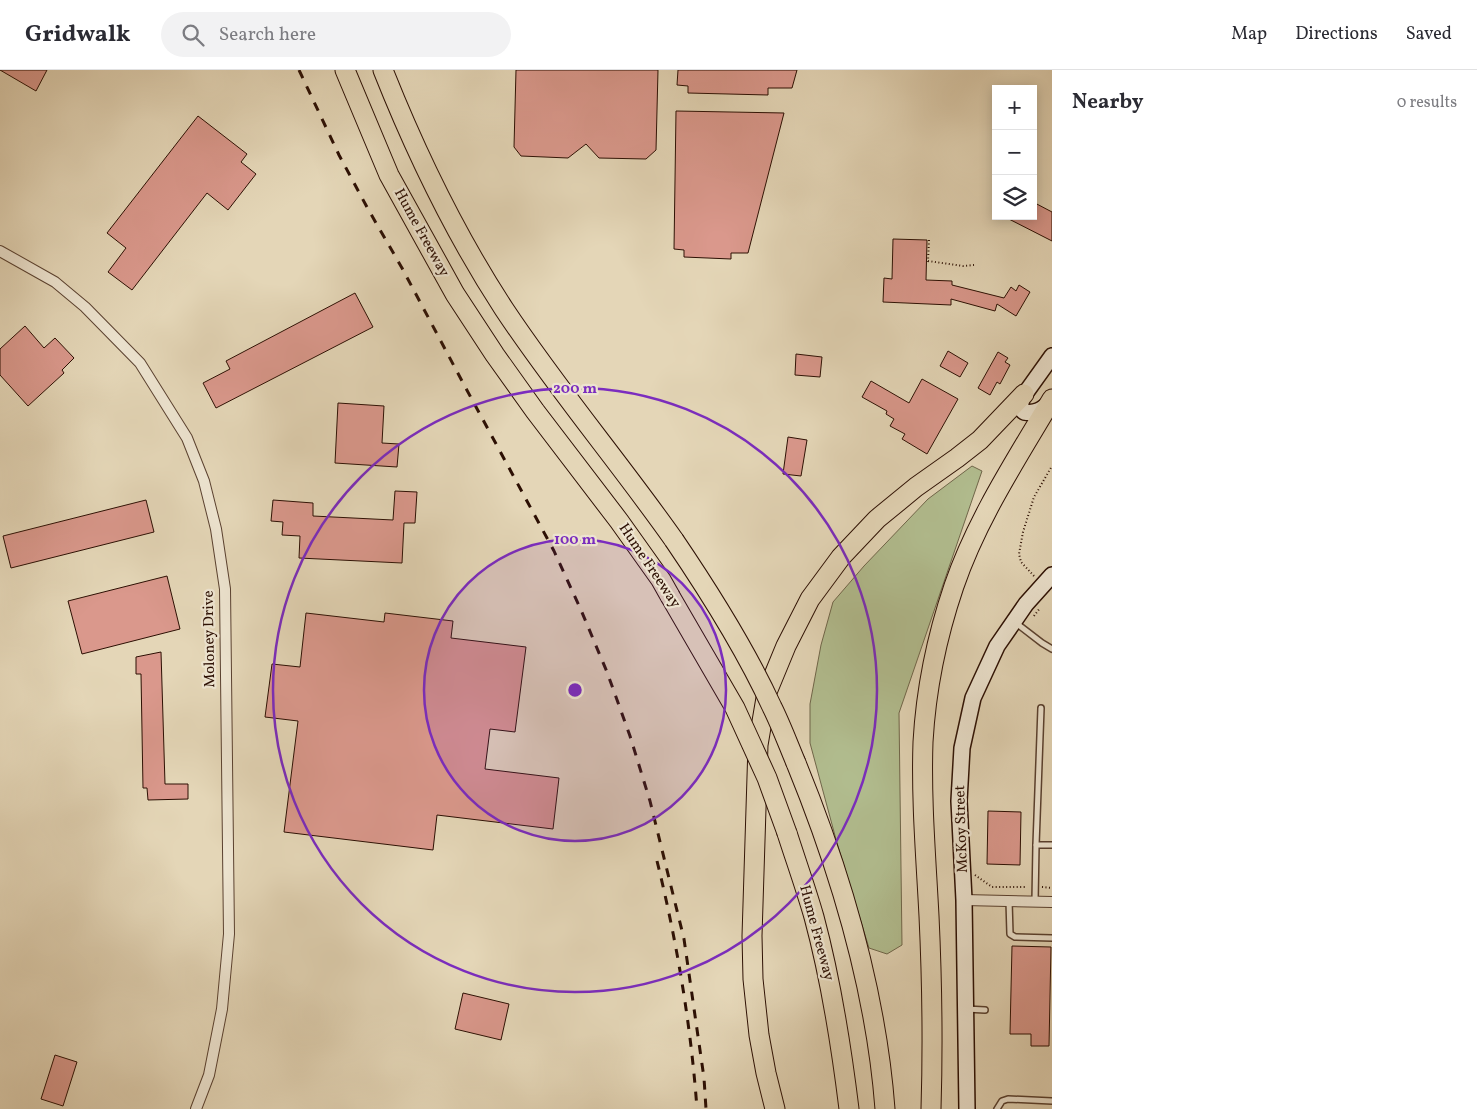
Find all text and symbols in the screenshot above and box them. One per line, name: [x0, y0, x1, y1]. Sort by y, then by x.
search box: [161, 12, 511, 57]
text: Gridwalk: [25, 18, 131, 52]
icon: search: [179, 21, 207, 49]
text: Search here: [219, 22, 316, 48]
text: Map: [1231, 22, 1267, 47]
text: Directions: [1295, 22, 1378, 47]
text: Saved: [1406, 22, 1452, 47]
map controls: [992, 85, 1037, 220]
button: +: [992, 85, 1037, 130]
text: Nearby: [1072, 88, 1143, 117]
text: 0 results: [1397, 92, 1457, 114]
button: −: [992, 130, 1037, 175]
button: layers: [992, 175, 1037, 220]
street label: Hume Freeway: [388, 185, 454, 281]
text: 200 m: [553, 379, 597, 400]
street label: Hume Freeway: [613, 519, 685, 613]
text: 100 m: [554, 530, 597, 551]
street label: Moloney Drive: [199, 590, 221, 688]
centre of rings: [566, 681, 584, 699]
street label: McKoy Street: [950, 785, 974, 873]
street label: Hume Freeway: [793, 883, 839, 983]

